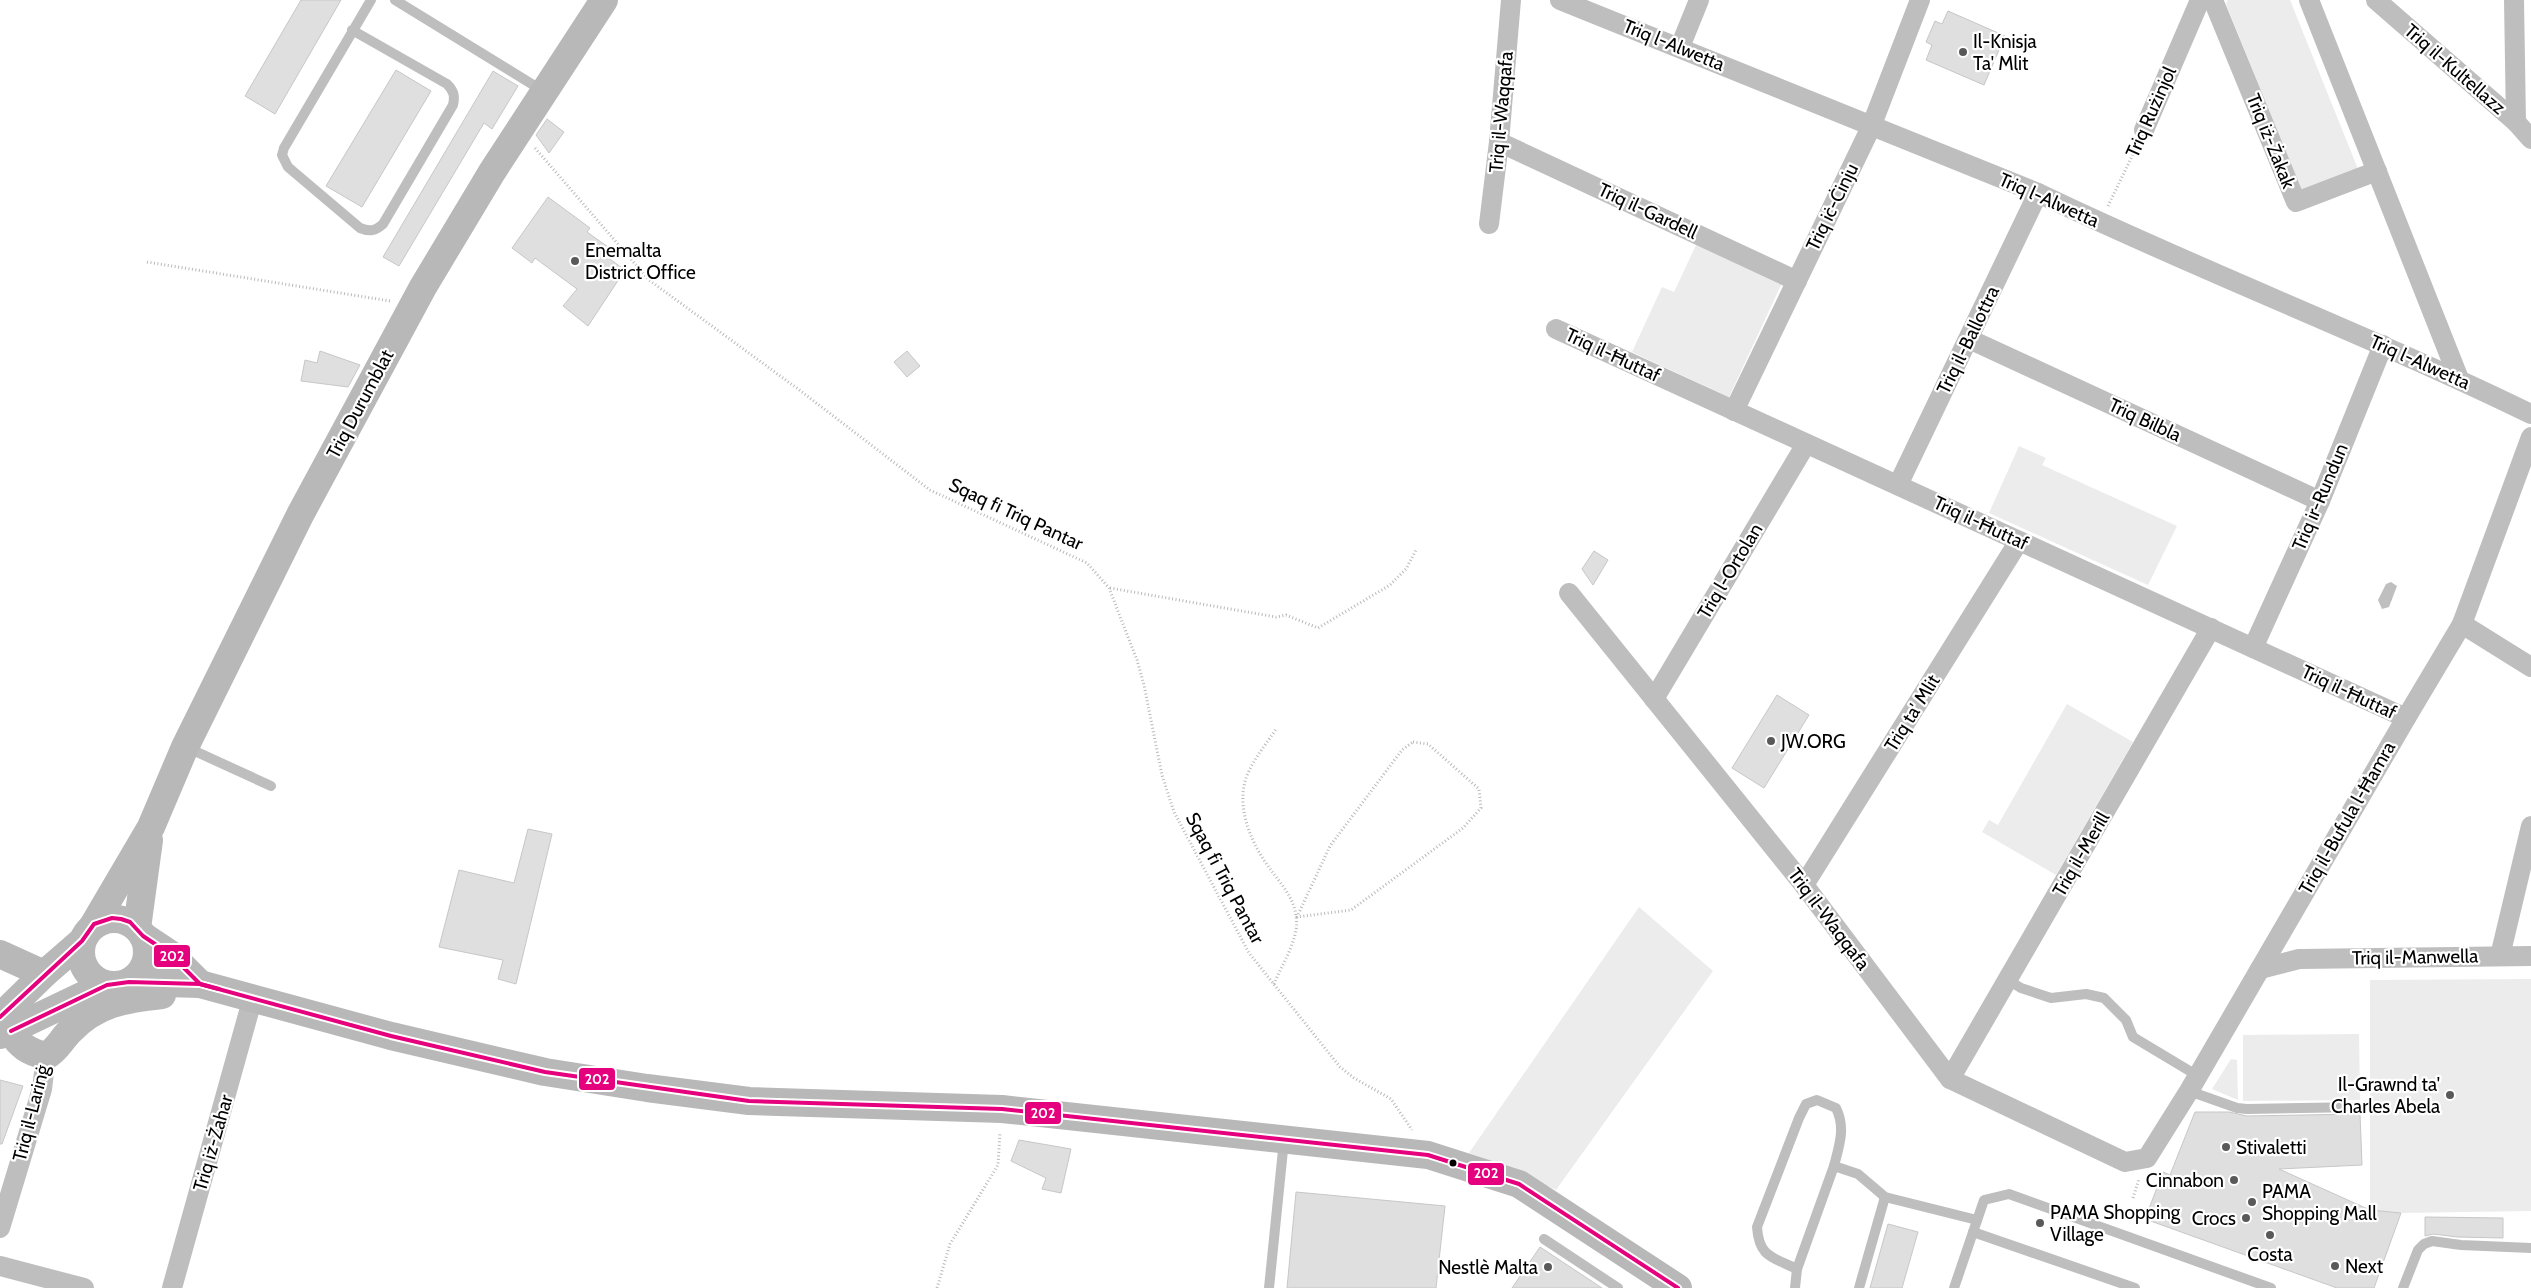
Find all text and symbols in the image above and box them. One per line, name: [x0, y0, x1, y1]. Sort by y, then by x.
street label: Triq l-Alwetta: [1620, 14, 1728, 76]
street label: Triq il-Kultellazz: [2400, 19, 2510, 119]
place label: Il-Knisja Ta' Mlit: [1973, 30, 2037, 75]
marker: Il-Knisja Ta' Mlit: [1957, 46, 1969, 58]
street label: Triq il-Waqqafa: [1484, 50, 1518, 174]
street label: Triq Rużinjol: [2121, 63, 2181, 161]
street label: Triq iż-Żakak: [2242, 90, 2301, 192]
street label: Triq iċ-Ċinju: [1801, 160, 1863, 254]
street label: Triq l-Alwetta: [1995, 168, 2103, 232]
street label: Triq il-Gardell: [1595, 178, 1702, 244]
place label: Enemalta District Office: [585, 239, 696, 284]
marker: Enemalta District Office: [569, 255, 581, 267]
street label: Triq il-Ballottra: [1932, 282, 2004, 398]
street label: Triq il-Ħuttaf: [1562, 323, 1665, 387]
street label: Triq l-Alwetta: [2366, 330, 2474, 394]
street label: Triq Durumblat: [322, 345, 399, 462]
street label: Triq Bilbla: [2105, 393, 2185, 447]
street label: Triq ir-Rundun: [2287, 440, 2353, 554]
street label: Sqaq fi Triq Pantar: [945, 473, 1087, 555]
street label: Triq il-Ħuttaf: [1930, 491, 2033, 555]
street label: Triq l-Ortolan: [1692, 519, 1768, 623]
street label: Triq il-Ħuttaf: [2298, 660, 2401, 724]
street label: Triq ta' Mlit: [1879, 670, 1945, 756]
place label: JW.ORG: [1780, 730, 1846, 753]
marker: JW.ORG: [1765, 735, 1777, 747]
street label: Triq il-Bufula l-Ħamra: [2294, 737, 2400, 899]
street label: Triq il-Merill: [2048, 807, 2115, 900]
street label: Sqaq fi Triq Pantar: [1181, 808, 1269, 948]
street label: Triq il-Waqqafa: [1783, 864, 1875, 974]
line badge: 202: [153, 944, 191, 968]
street label: Triq il-Manwella: [2352, 944, 2478, 970]
text: 202: [160, 947, 184, 965]
street label: Triq il-Larinġ: [8, 1062, 54, 1164]
line badge: 202: [578, 1067, 616, 1091]
text: 202: [585, 1070, 609, 1088]
place label: Il-Grawnd ta' Charles Abela: [2331, 1073, 2440, 1118]
marker: Il-Grawnd ta' Charles Abela: [2444, 1089, 2456, 1101]
street label: Triq iż-Żahar: [188, 1092, 238, 1194]
line badge: 202: [1024, 1101, 1062, 1125]
text: 202: [1031, 1104, 1055, 1122]
place label: Stivaletti: [2236, 1136, 2307, 1159]
marker: Stivaletti: [2220, 1141, 2232, 1153]
unlabelled marker: [1448, 1158, 1458, 1168]
line badge: 202: [1467, 1162, 1505, 1186]
text: 202: [1474, 1164, 1498, 1182]
place label: Cinnabon: [2146, 1169, 2224, 1192]
marker: Cinnabon: [2228, 1174, 2240, 1186]
place label: PAMA Shopping Mall: [2262, 1180, 2377, 1225]
marker: PAMA Shopping Mall: [2246, 1196, 2258, 1208]
place label: PAMA Shopping Village: [2050, 1201, 2181, 1246]
place label: Crocs: [2192, 1207, 2236, 1230]
marker: Crocs: [2240, 1212, 2252, 1224]
marker: PAMA Shopping Village: [2034, 1217, 2046, 1229]
marker: Costa: [2264, 1229, 2276, 1241]
place label: Costa: [2247, 1243, 2293, 1266]
place label: Next: [2345, 1255, 2384, 1278]
place label: Nestlè Malta: [1438, 1256, 1538, 1279]
marker: Next: [2329, 1260, 2341, 1272]
marker: Nestlè Malta: [1542, 1261, 1554, 1273]

